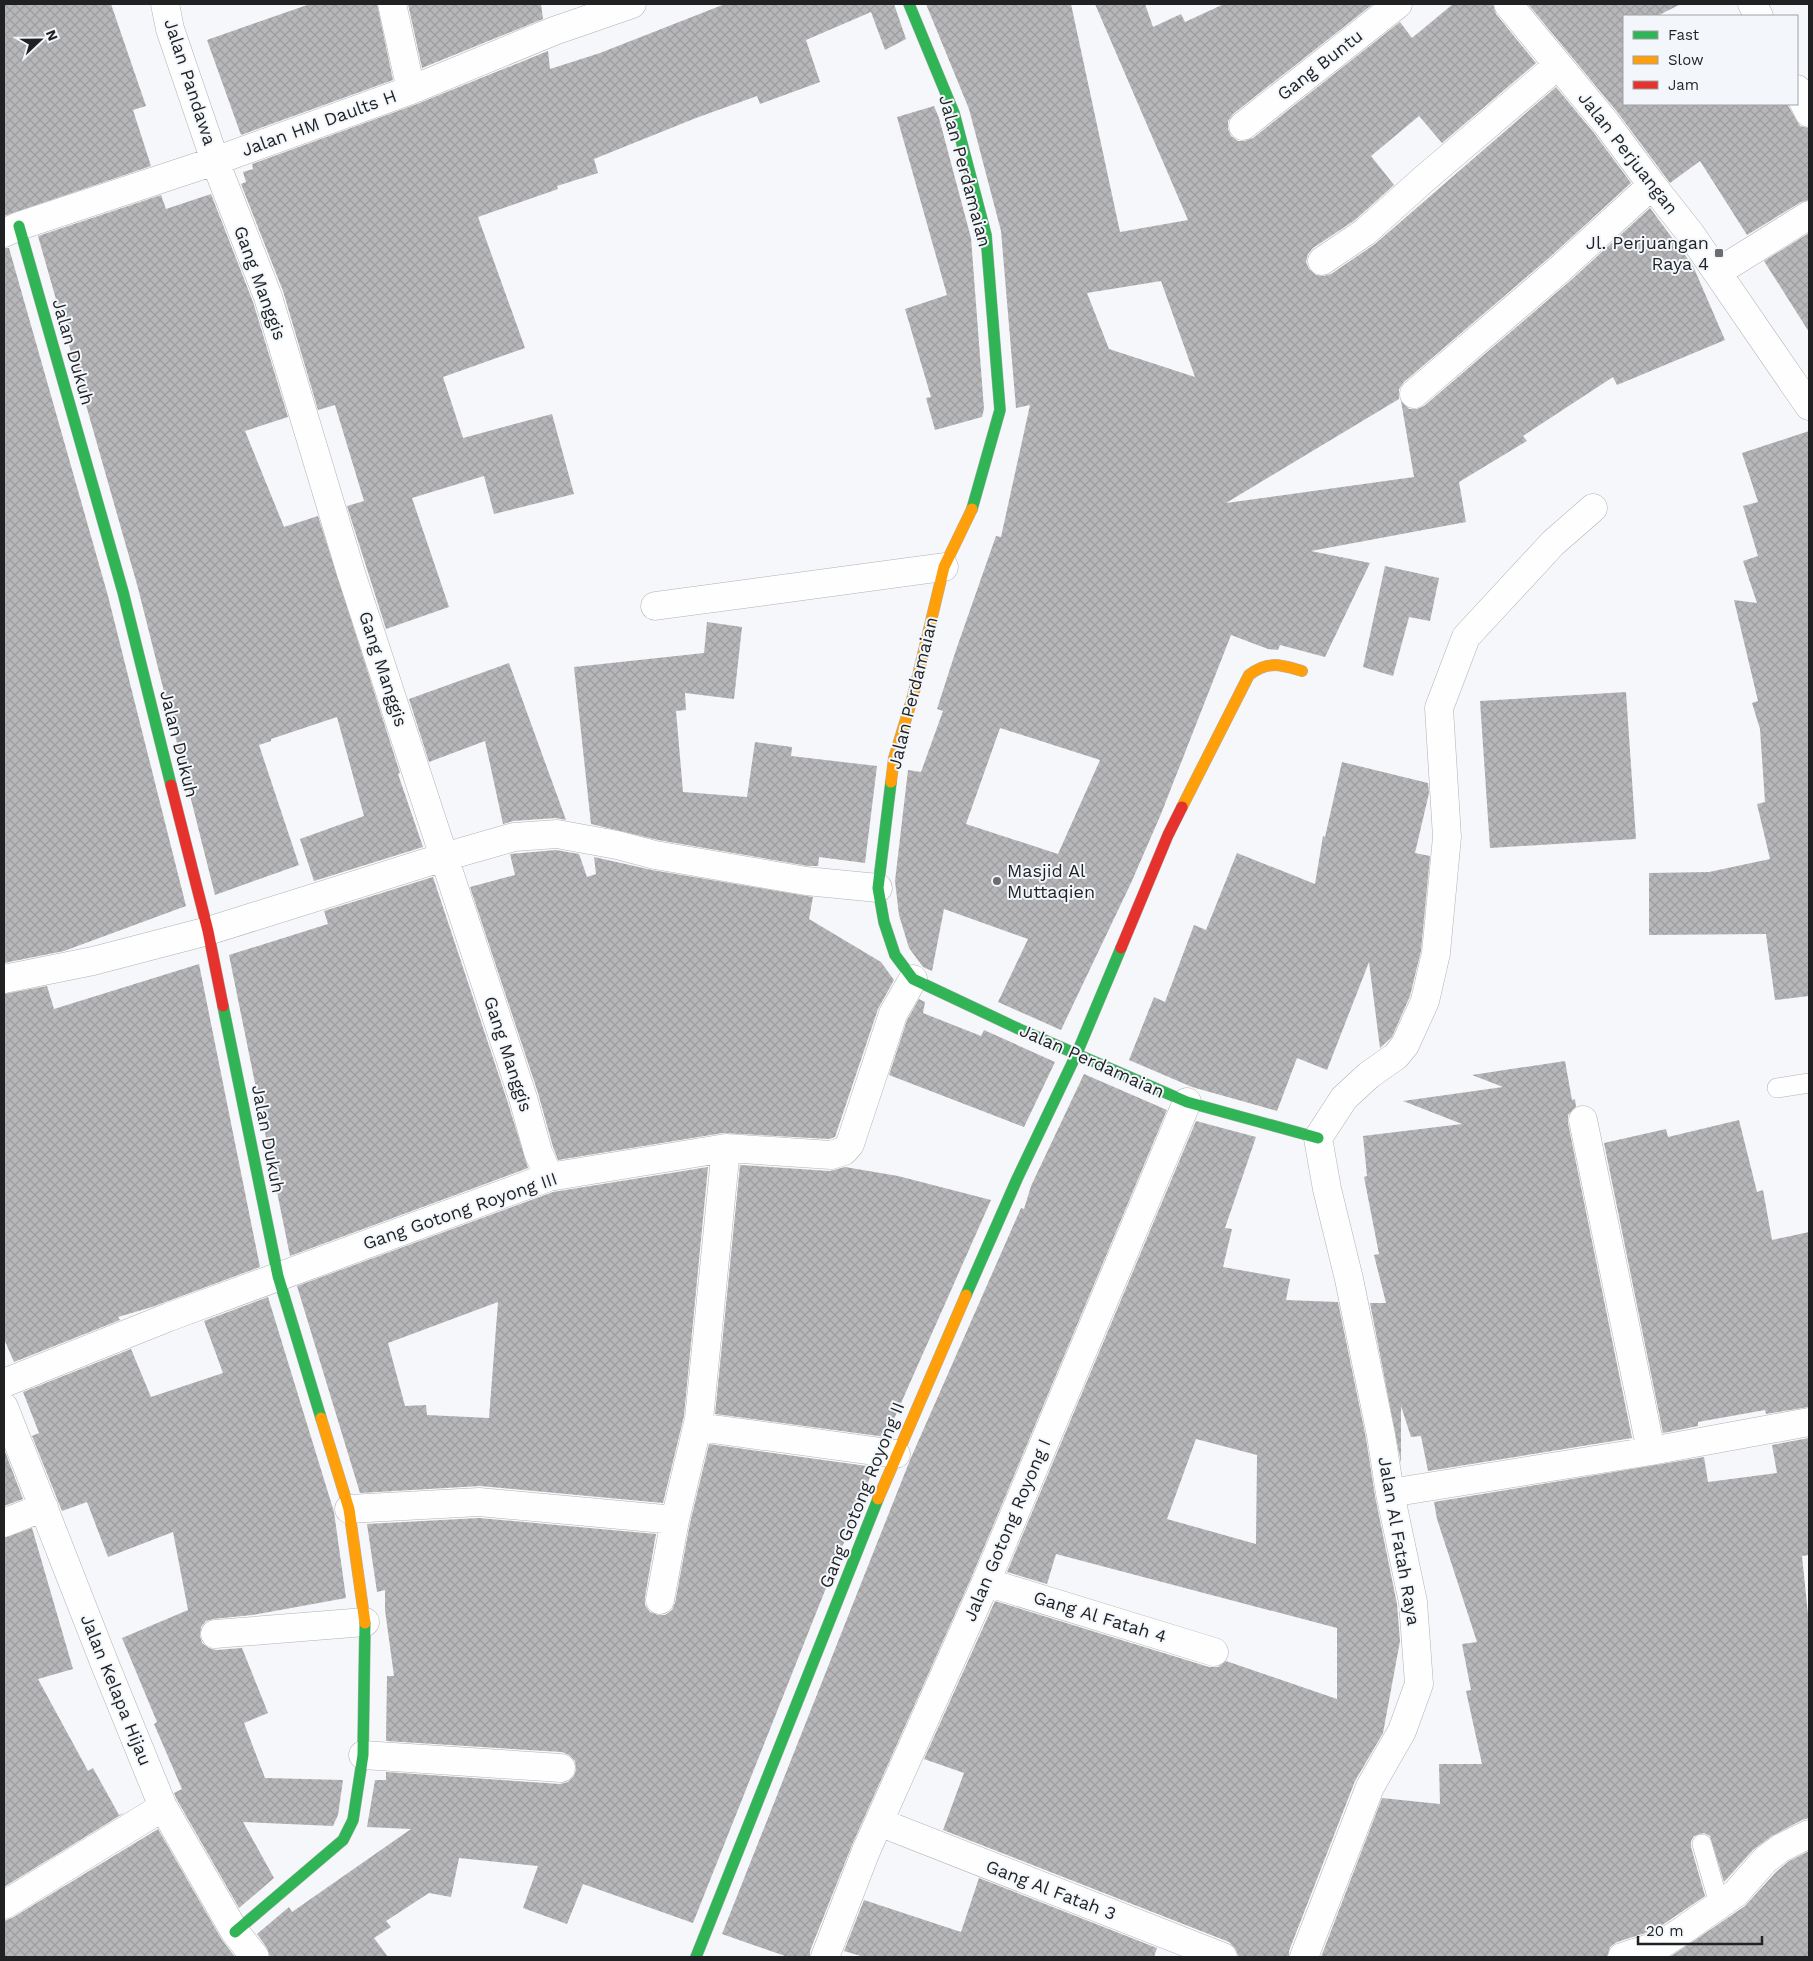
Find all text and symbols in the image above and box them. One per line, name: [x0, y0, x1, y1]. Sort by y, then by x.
north arrow: [15, 15, 65, 65]
legend: [1623, 15, 1798, 105]
street label: Jalan Pandawa: [160, 16, 221, 148]
street label: Gang Buntu: [1273, 25, 1367, 104]
text: Fast: [1668, 26, 1700, 44]
text: N: [43, 27, 61, 43]
text: Slow: [1668, 51, 1704, 69]
text: Jam: [1668, 76, 1699, 94]
street label: Jalan HM Daults H: [238, 85, 399, 160]
street label: Jalan Perjuangan: [1574, 87, 1683, 218]
street label: Jalan Perdamaian: [935, 93, 996, 249]
street label: Gang Manggis: [230, 223, 291, 343]
place label: Jl. Perjuangan Raya 4: [1586, 232, 1709, 274]
marker: Jl. Perjuangan Raya 4: [1713, 247, 1725, 259]
street label: Jalan Dukuh: [48, 296, 99, 407]
street label: Gang Manggis: [355, 608, 412, 729]
street label: Jalan Perdamaian: [883, 615, 942, 771]
street label: Jalan Dukuh: [156, 688, 203, 800]
place label: Masjid Al Muttaqien: [1007, 860, 1095, 902]
marker: Masjid Al Muttaqien: [991, 875, 1003, 887]
street label: Gang Manggis: [480, 993, 537, 1114]
street label: Jalan Perdamaian: [1017, 1019, 1168, 1102]
street label: Jalan Dukuh: [248, 1083, 289, 1195]
street label: Gang Gotong Royong III: [360, 1167, 560, 1254]
street label: Gang Gotong Royong II: [815, 1399, 908, 1591]
street label: Jalan Gotong Royong I: [959, 1435, 1055, 1624]
street label: Jalan Al Fatah Raya: [1374, 1455, 1425, 1627]
street label: Gang Al Fatah 4: [1031, 1586, 1169, 1647]
street label: Jalan Kelapa Hijau: [76, 1611, 156, 1769]
street label: Gang Al Fatah 3: [983, 1855, 1119, 1924]
scale bar: [1638, 1914, 1762, 1946]
text: 20 m: [1646, 1922, 1684, 1940]

